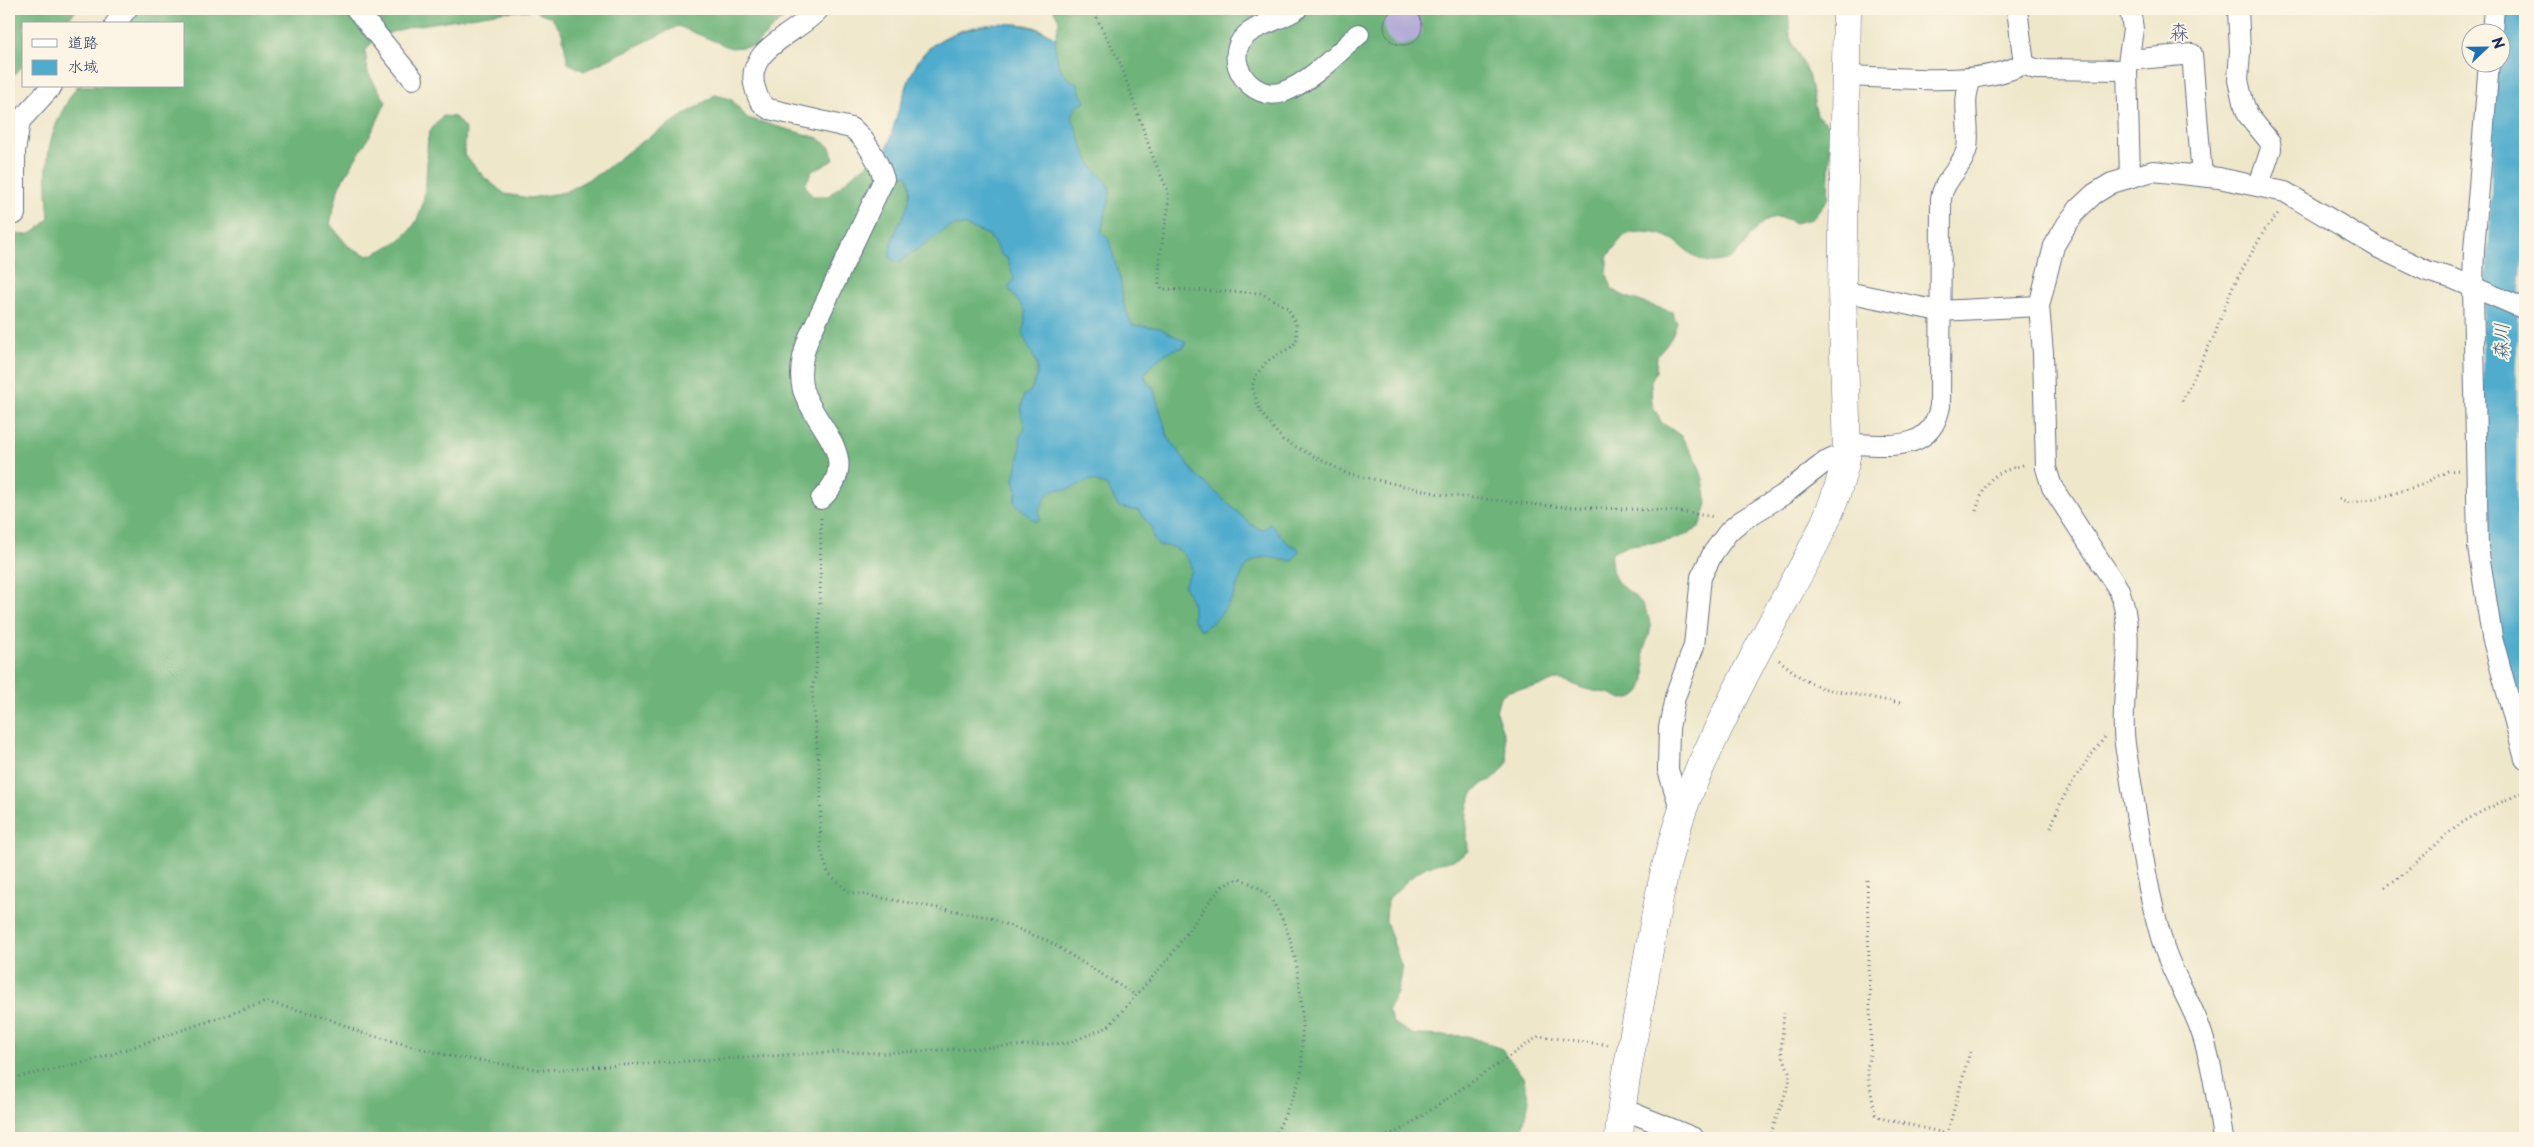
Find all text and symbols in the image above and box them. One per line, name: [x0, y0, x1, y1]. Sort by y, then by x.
district label: 森: [2169, 16, 2189, 46]
legend: [22, 22, 185, 88]
north arrow: [2462, 22, 2512, 72]
text: 道路: [68, 30, 98, 53]
text: N: [2487, 34, 2510, 52]
text: 水域: [68, 54, 98, 77]
water label: 森川: [2486, 323, 2514, 361]

